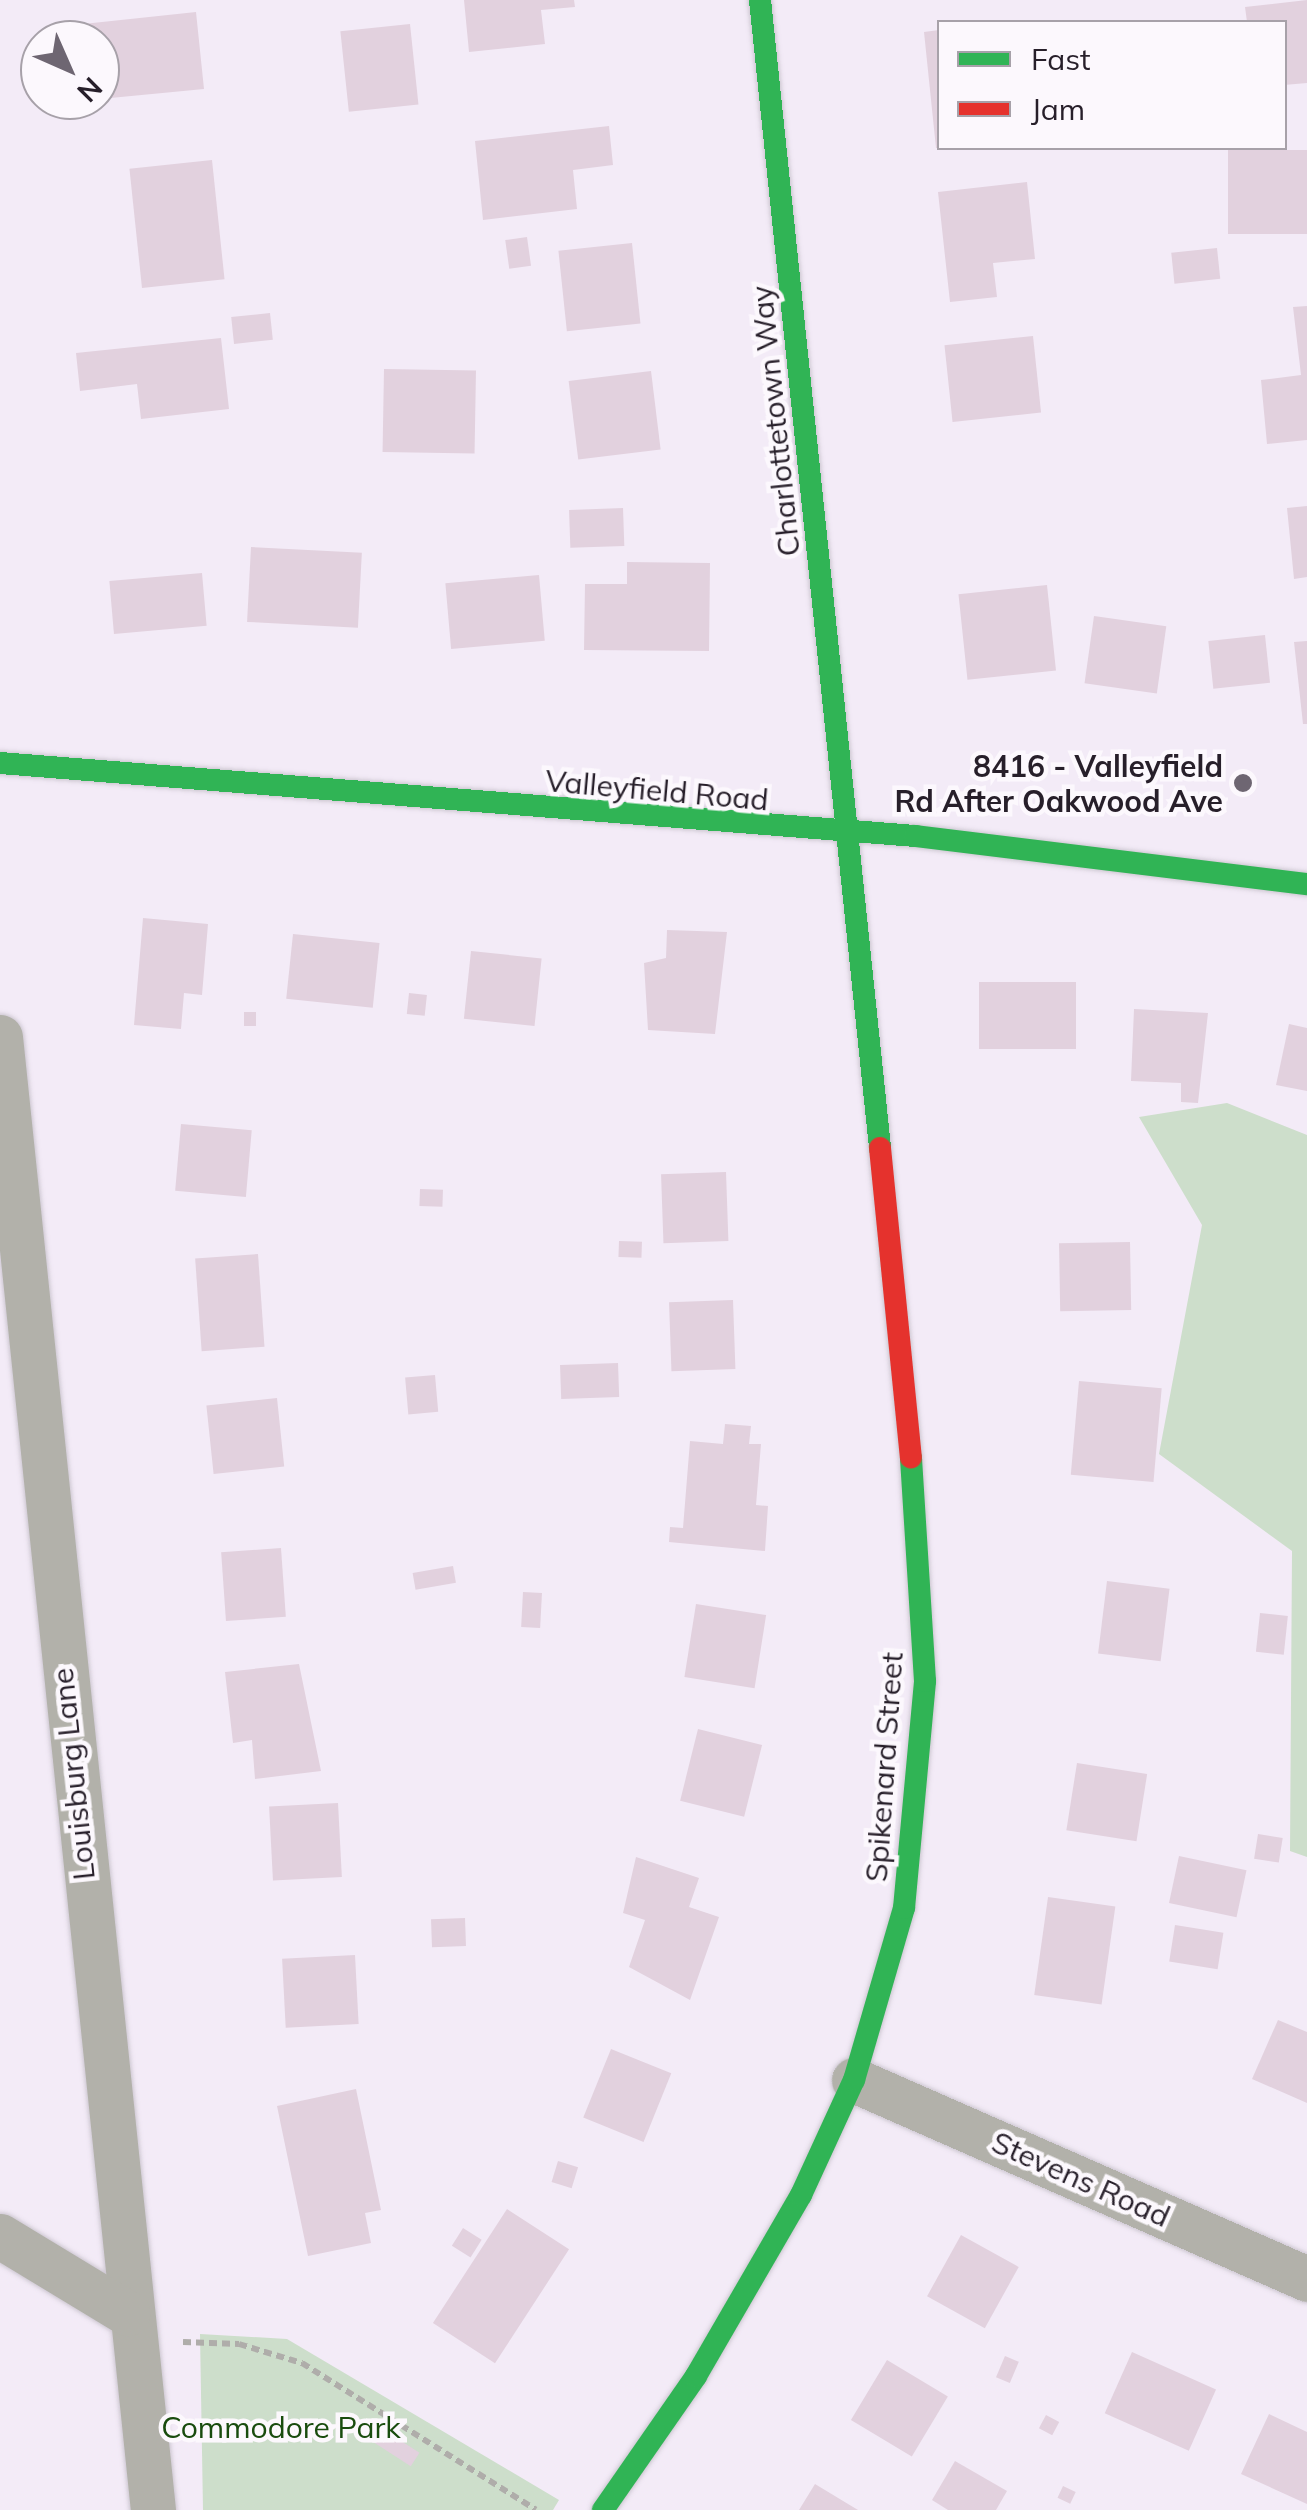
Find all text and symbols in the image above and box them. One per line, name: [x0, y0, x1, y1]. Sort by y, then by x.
north arrow: [20, 20, 120, 120]
legend: [937, 20, 1287, 150]
text: Fast: [1031, 40, 1091, 78]
text: N: [70, 70, 110, 110]
text: Jam: [1031, 90, 1085, 128]
street label: Charlottetown Way: [743, 284, 807, 558]
place label: 8416 - Valleyfield Rd After Oakwood Ave: [895, 748, 1223, 818]
street label: Valleyfield Road: [544, 762, 770, 818]
marker: 8416 - Valleyfield Rd After Oakwood Ave: [1232, 772, 1254, 794]
street label: Spikenard Street: [858, 1651, 910, 1883]
street label: Louisburg Lane: [44, 1666, 102, 1882]
street label: Stevens Road: [986, 2124, 1176, 2234]
park label: Commodore Park: [161, 2409, 401, 2445]

